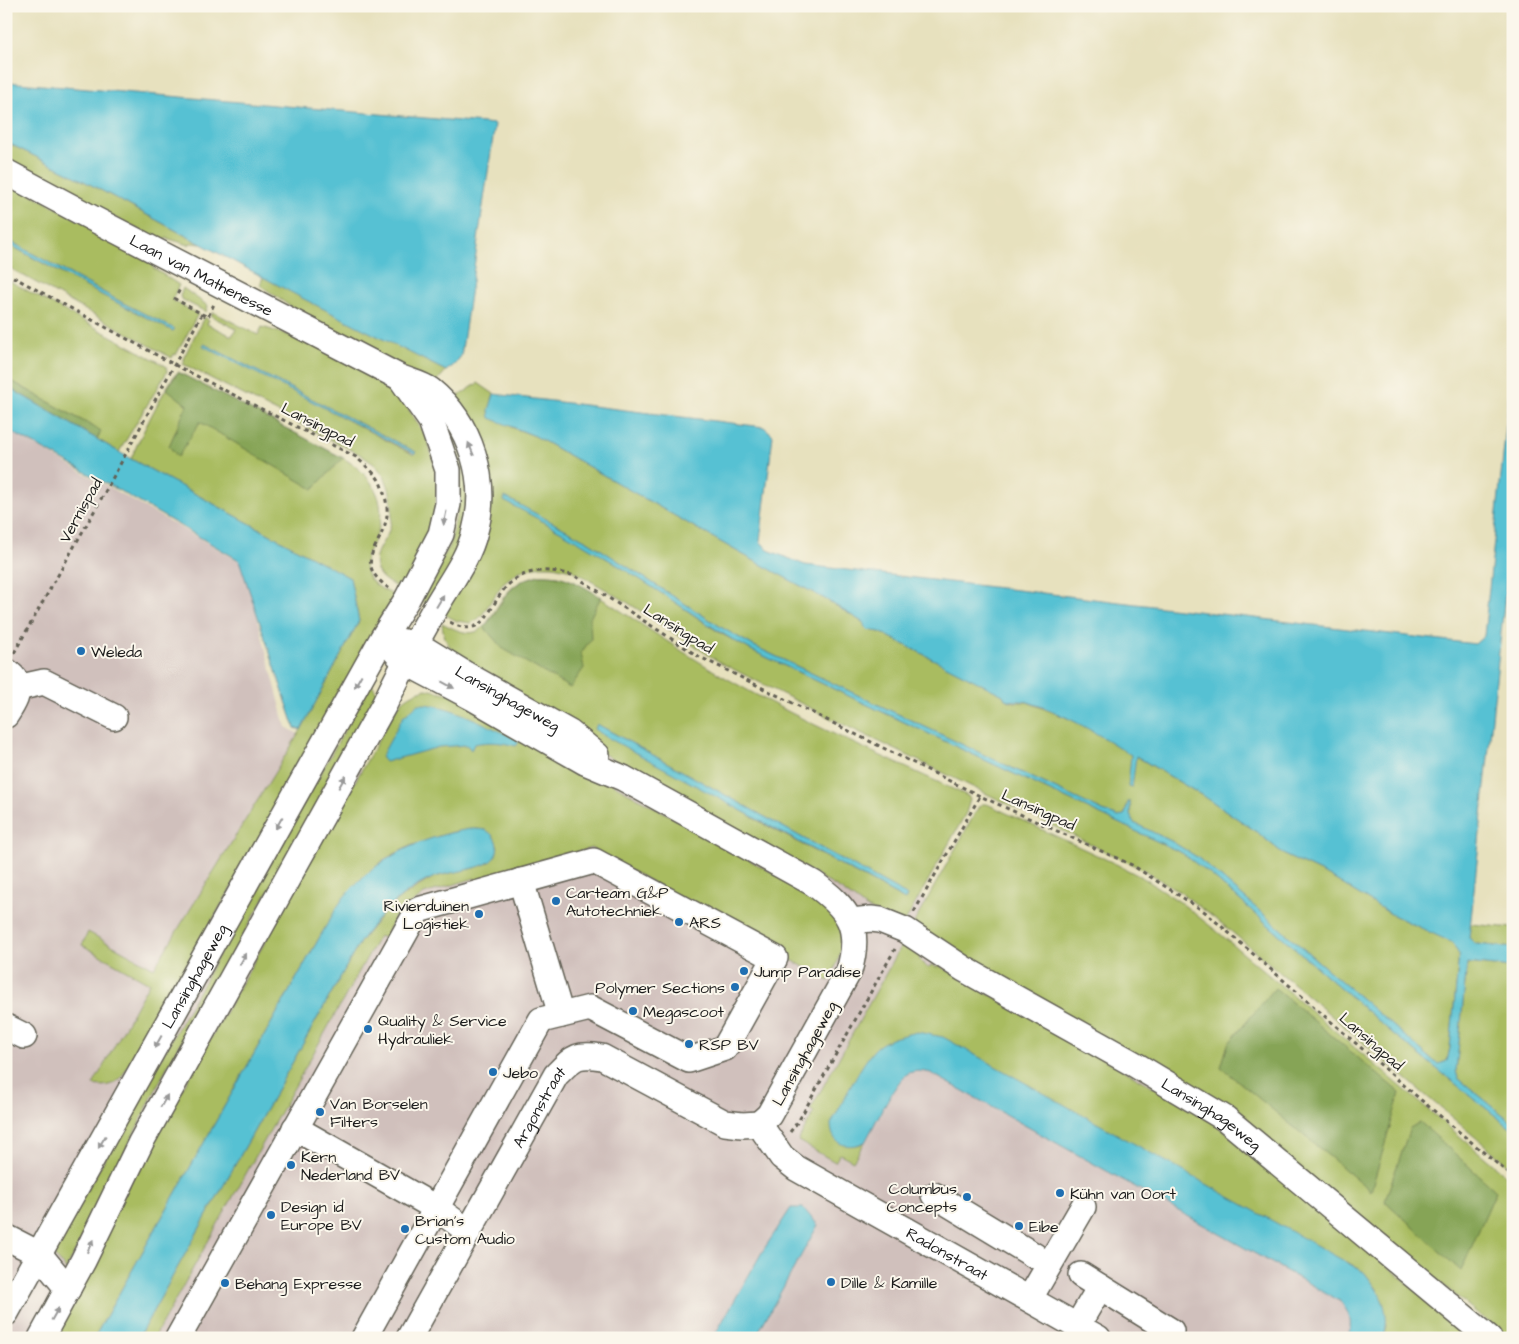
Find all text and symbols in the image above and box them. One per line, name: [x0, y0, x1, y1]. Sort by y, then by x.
street label: Laan van Mathenesse: [126, 229, 277, 322]
street label: Lansingpad: [277, 397, 358, 454]
one-way arrow: [467, 441, 475, 456]
street label: Vernispad: [54, 474, 108, 547]
one-way arrow: [440, 510, 448, 526]
one-way arrow: [435, 594, 444, 607]
street label: Lansingpad: [639, 599, 718, 660]
place label: Weleda: [91, 641, 142, 663]
marker: Weleda: [75, 645, 87, 657]
street label: Lansinghageweg: [451, 661, 564, 738]
one-way arrow: [354, 674, 362, 689]
one-way arrow: [441, 681, 456, 689]
one-way arrow: [337, 776, 346, 789]
street label: Lansingpad: [998, 784, 1079, 837]
one-way arrow: [275, 817, 284, 830]
place label: Carteam G&P Autotechniek: [566, 882, 668, 922]
place label: Rivierduinen Logistiek: [384, 895, 469, 936]
marker: Carteam G&P Autotechniek: [550, 895, 562, 907]
marker: Rivierduinen Logistiek: [473, 908, 485, 920]
place label: ARS: [689, 912, 721, 934]
marker: ARS: [673, 916, 685, 928]
street label: Lansinghageweg: [157, 920, 234, 1033]
one-way arrow: [239, 952, 247, 967]
place label: Jump Paradise: [754, 961, 861, 983]
marker: Jump Paradise: [738, 965, 750, 977]
place label: Polymer Sections: [595, 977, 725, 1000]
marker: Polymer Sections: [729, 981, 741, 993]
street label: Lansinghageweg: [767, 997, 844, 1110]
place label: Megascoot: [643, 1001, 724, 1024]
marker: Megascoot: [627, 1005, 639, 1017]
street label: Lansingpad: [1334, 1007, 1408, 1077]
place label: Quality & Service Hydrauliek: [378, 1010, 507, 1051]
marker: Quality & Service Hydrauliek: [362, 1023, 374, 1035]
place label: RSP BV: [699, 1034, 759, 1056]
one-way arrow: [154, 1035, 162, 1049]
marker: RSP BV: [683, 1038, 695, 1050]
street label: Argonstraat: [508, 1061, 571, 1152]
place label: Jebo: [503, 1062, 538, 1084]
marker: Jebo: [487, 1066, 499, 1078]
street label: Lansinghageweg: [1157, 1073, 1266, 1157]
place label: Van Borselen Filters: [330, 1093, 428, 1133]
one-way arrow: [160, 1094, 168, 1109]
marker: Van Borselen Filters: [314, 1106, 326, 1118]
one-way arrow: [98, 1134, 106, 1149]
place label: Kern Nederland BV: [301, 1146, 400, 1186]
marker: Kern Nederland BV: [285, 1159, 297, 1171]
place label: Columbus Concepts: [886, 1178, 957, 1218]
place label: Kühn van Oort: [1070, 1183, 1177, 1205]
marker: Kühn van Oort: [1054, 1187, 1066, 1199]
marker: Columbus Concepts: [961, 1191, 973, 1203]
place label: Design id Europe BV: [281, 1196, 362, 1236]
marker: Design id Europe BV: [265, 1209, 277, 1221]
place label: Brian's Custom Audio: [415, 1210, 515, 1250]
place label: Eibe: [1029, 1216, 1059, 1238]
marker: Eibe: [1013, 1220, 1025, 1232]
street label: Radonstraat: [902, 1222, 993, 1286]
marker: Brian's Custom Audio: [399, 1223, 411, 1235]
one-way arrow: [87, 1239, 95, 1253]
place label: Dille & Kamille: [841, 1272, 938, 1294]
place label: Behang Expresse: [235, 1273, 362, 1296]
marker: Dille & Kamille: [825, 1276, 837, 1288]
marker: Behang Expresse: [219, 1277, 231, 1289]
one-way arrow: [50, 1307, 59, 1320]

